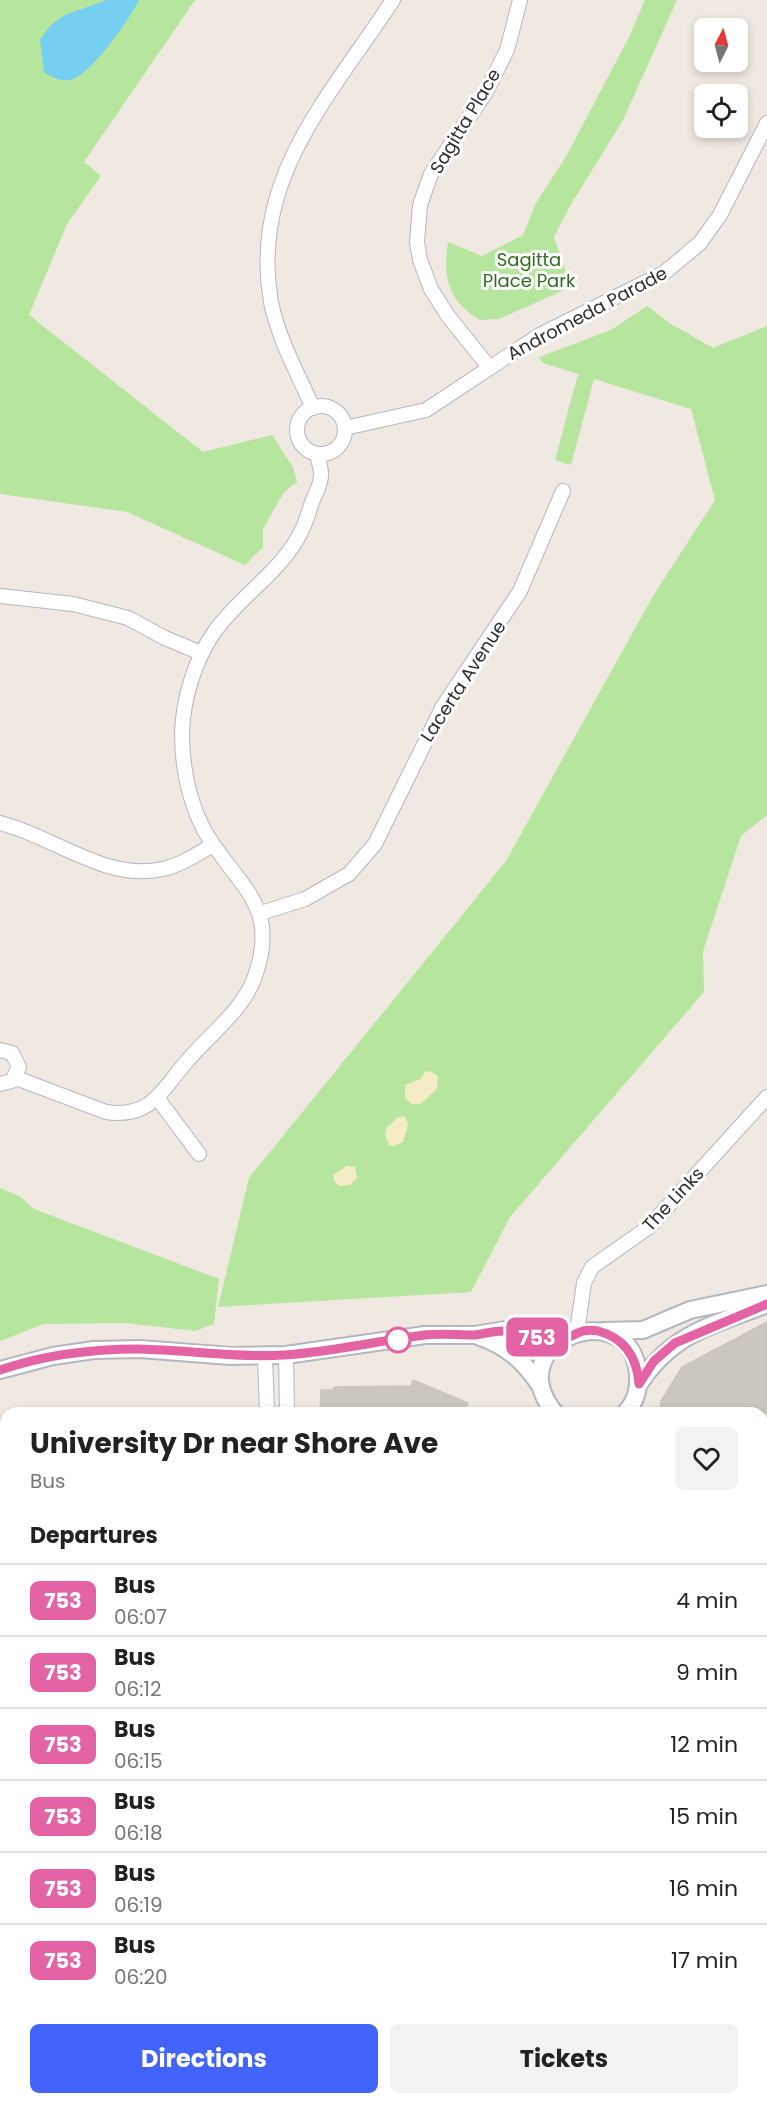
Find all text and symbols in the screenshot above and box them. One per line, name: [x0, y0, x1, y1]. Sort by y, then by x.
north arrow: [694, 18, 748, 72]
map controls: [694, 18, 748, 138]
street label: Sagitta Place: [424, 64, 506, 178]
button: locate: [694, 84, 748, 138]
park label: Sagitta Place Park: [483, 247, 576, 293]
street label: Andromeda Parade: [503, 260, 671, 366]
street label: Lacerta Avenue: [414, 616, 512, 746]
street label: The Links: [637, 1161, 709, 1237]
line badge: 753: [502, 1318, 572, 1356]
text: 753: [518, 1323, 556, 1352]
unlabelled marker: [385, 1327, 411, 1353]
text: University Dr near Shore Ave: [30, 1424, 438, 1463]
button: heart: [675, 1427, 738, 1490]
text: Bus: [30, 1467, 66, 1495]
text: Departures: [30, 1520, 158, 1551]
text: Bus: [114, 1570, 156, 1601]
text: 4 min: [676, 1585, 738, 1616]
text: 753: [44, 1586, 82, 1615]
text: 06:07: [114, 1603, 167, 1631]
text: Bus: [114, 1642, 156, 1673]
text: 9 min: [676, 1657, 738, 1688]
text: 753: [44, 1658, 82, 1687]
text: 06:12: [114, 1675, 161, 1703]
text: Bus: [114, 1714, 156, 1745]
text: 12 min: [670, 1729, 738, 1760]
text: 753: [44, 1730, 82, 1759]
text: 06:15: [114, 1747, 162, 1775]
text: Bus: [114, 1786, 156, 1817]
text: 15 min: [669, 1801, 738, 1832]
text: 753: [44, 1802, 82, 1831]
text: 06:18: [114, 1819, 163, 1847]
text: Bus: [114, 1858, 156, 1889]
text: 16 min: [669, 1873, 738, 1904]
text: 753: [44, 1874, 82, 1903]
text: 06:19: [114, 1891, 163, 1919]
text: Bus: [114, 1930, 156, 1961]
text: 17 min: [671, 1945, 738, 1976]
text: 753: [44, 1946, 82, 1975]
text: 06:20: [114, 1963, 168, 1991]
button: Directions: [30, 2024, 378, 2093]
button: Tickets: [390, 2024, 738, 2093]

